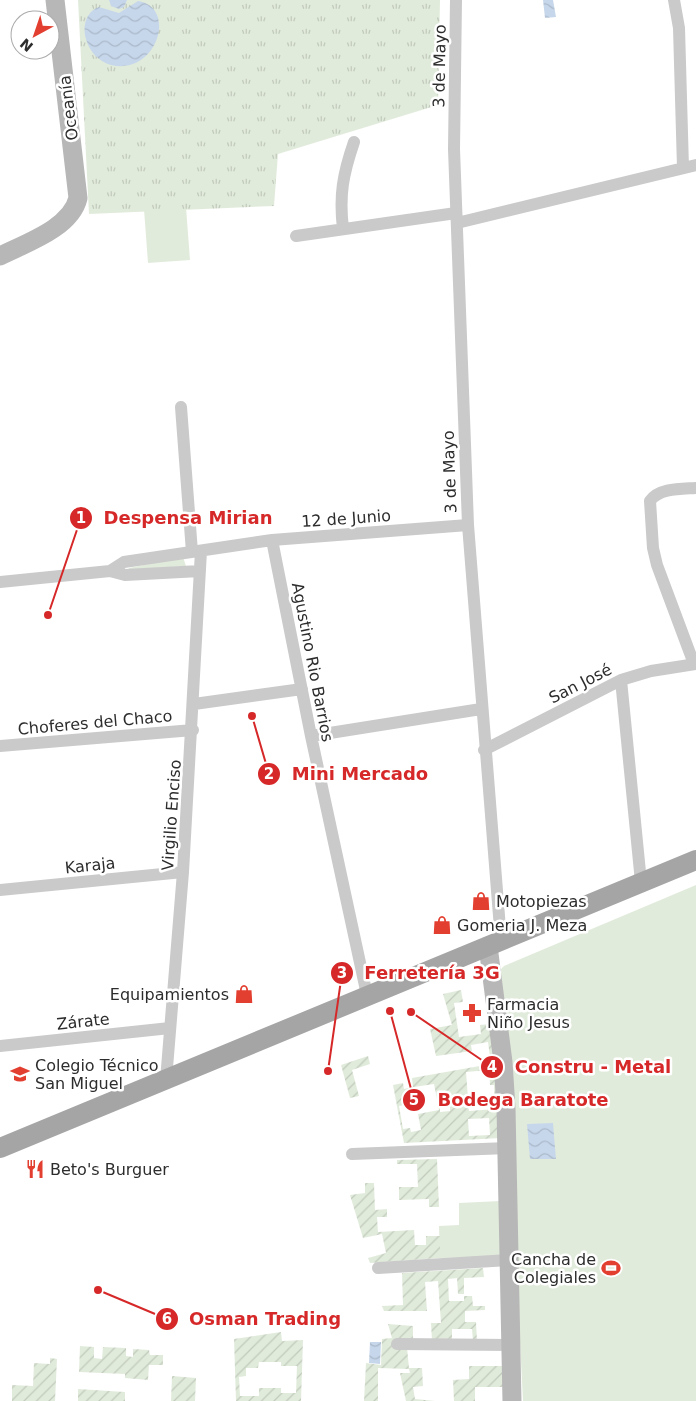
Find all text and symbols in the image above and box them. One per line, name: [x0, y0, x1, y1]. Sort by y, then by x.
north arrow: [10, 10, 60, 60]
street label: 3 de Mayo: [429, 24, 450, 108]
text: N: [17, 35, 36, 55]
street label: Oceanía: [55, 74, 82, 142]
street label: 3 de Mayo: [439, 430, 460, 514]
callout: Despensa Mirian: [69, 501, 283, 534]
street label: 12 de Junio: [301, 506, 391, 531]
text: Despensa Mirian: [104, 507, 273, 528]
text: 1: [76, 509, 86, 527]
street label: Agustino Rio Barrios: [288, 581, 337, 743]
street label: San José: [546, 660, 615, 707]
street label: Choferes del Chaco: [17, 706, 173, 739]
callout: Mini Mercado: [257, 758, 438, 791]
street label: Virgilio Enciso: [158, 759, 185, 871]
text: Mini Mercado: [292, 763, 428, 784]
text: 2: [264, 765, 274, 783]
street label: Karaja: [64, 853, 116, 878]
shop icon: Motopiezas: [470, 890, 492, 912]
place label: Motopiezas: [496, 892, 587, 911]
shop icon: Gomeria J. Meza: [431, 914, 453, 936]
place label: Gomeria J. Meza: [457, 916, 587, 935]
callout: Ferretería 3G: [329, 956, 510, 989]
text: Ferretería 3G: [364, 962, 500, 983]
text: 3: [337, 964, 347, 982]
shop icon: Equipamientos: [233, 983, 255, 1005]
place label: Equipamientos: [110, 985, 229, 1004]
place label: Farmacia Niño Jesus: [487, 995, 570, 1032]
pharmacy icon: Farmacia Niño Jesus: [461, 1002, 483, 1024]
street label: Zárate: [56, 1009, 111, 1034]
callout: Constru - Metal: [480, 1050, 681, 1083]
place label: Colegio Técnico San Miguel: [35, 1056, 159, 1093]
text: Constru - Metal: [515, 1056, 671, 1077]
text: 4: [487, 1058, 497, 1076]
school or university icon: Colegio Técnico San Miguel: [9, 1063, 31, 1085]
callout: Bodega Baratote: [402, 1083, 618, 1116]
text: Bodega Baratote: [437, 1089, 609, 1110]
text: 5: [409, 1091, 419, 1109]
restaurant icon: Beto's Burguer: [24, 1158, 46, 1180]
place label: Beto's Burguer: [50, 1160, 169, 1179]
place label: Cancha de Colegiales: [511, 1250, 596, 1287]
sports icon: Cancha de Colegiales: [600, 1257, 622, 1279]
callout: Osman Trading: [154, 1302, 351, 1335]
text: Osman Trading: [189, 1308, 341, 1329]
text: 6: [162, 1310, 172, 1328]

